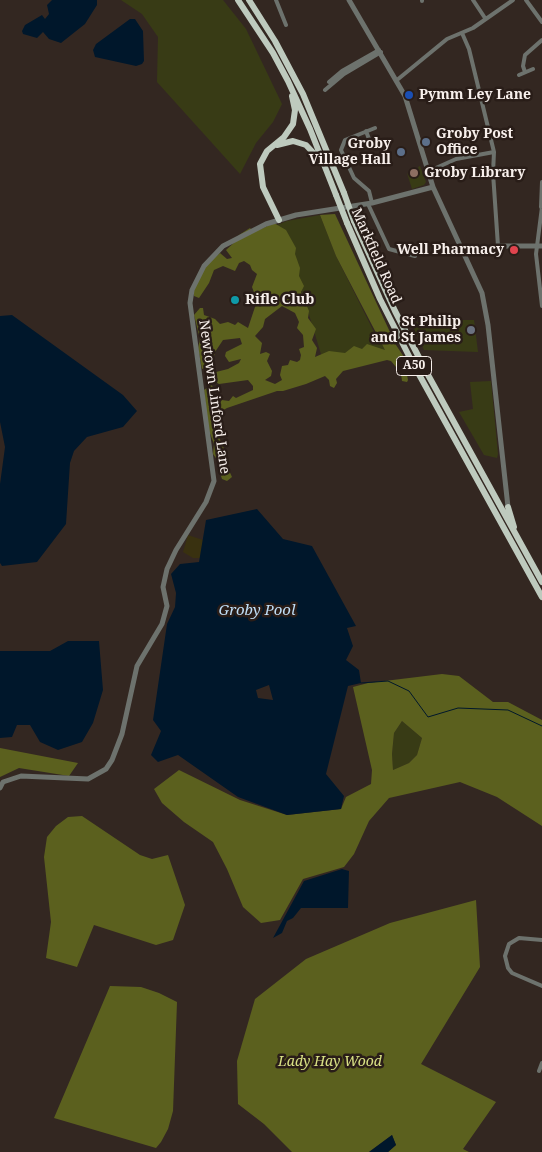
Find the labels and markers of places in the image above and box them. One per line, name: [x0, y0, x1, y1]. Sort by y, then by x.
place label: Pymm Ley Lane: [419, 87, 531, 103]
marker: Pymm Ley Lane: [403, 89, 415, 101]
place label: Groby Post Office: [436, 126, 513, 158]
place label: Groby Village Hall: [309, 136, 391, 168]
marker: Groby Post Office: [420, 136, 432, 148]
marker: Groby Village Hall: [395, 146, 407, 158]
place label: Groby Library: [424, 165, 525, 181]
marker: Groby Library: [408, 167, 420, 179]
place label: Well Pharmacy: [397, 242, 504, 258]
marker: Well Pharmacy: [508, 244, 520, 256]
place label: Rifle Club: [245, 292, 314, 308]
marker: Rifle Club: [229, 294, 241, 306]
place label: St Philip and St James: [371, 314, 461, 347]
marker: St Philip and St James: [465, 324, 477, 336]

